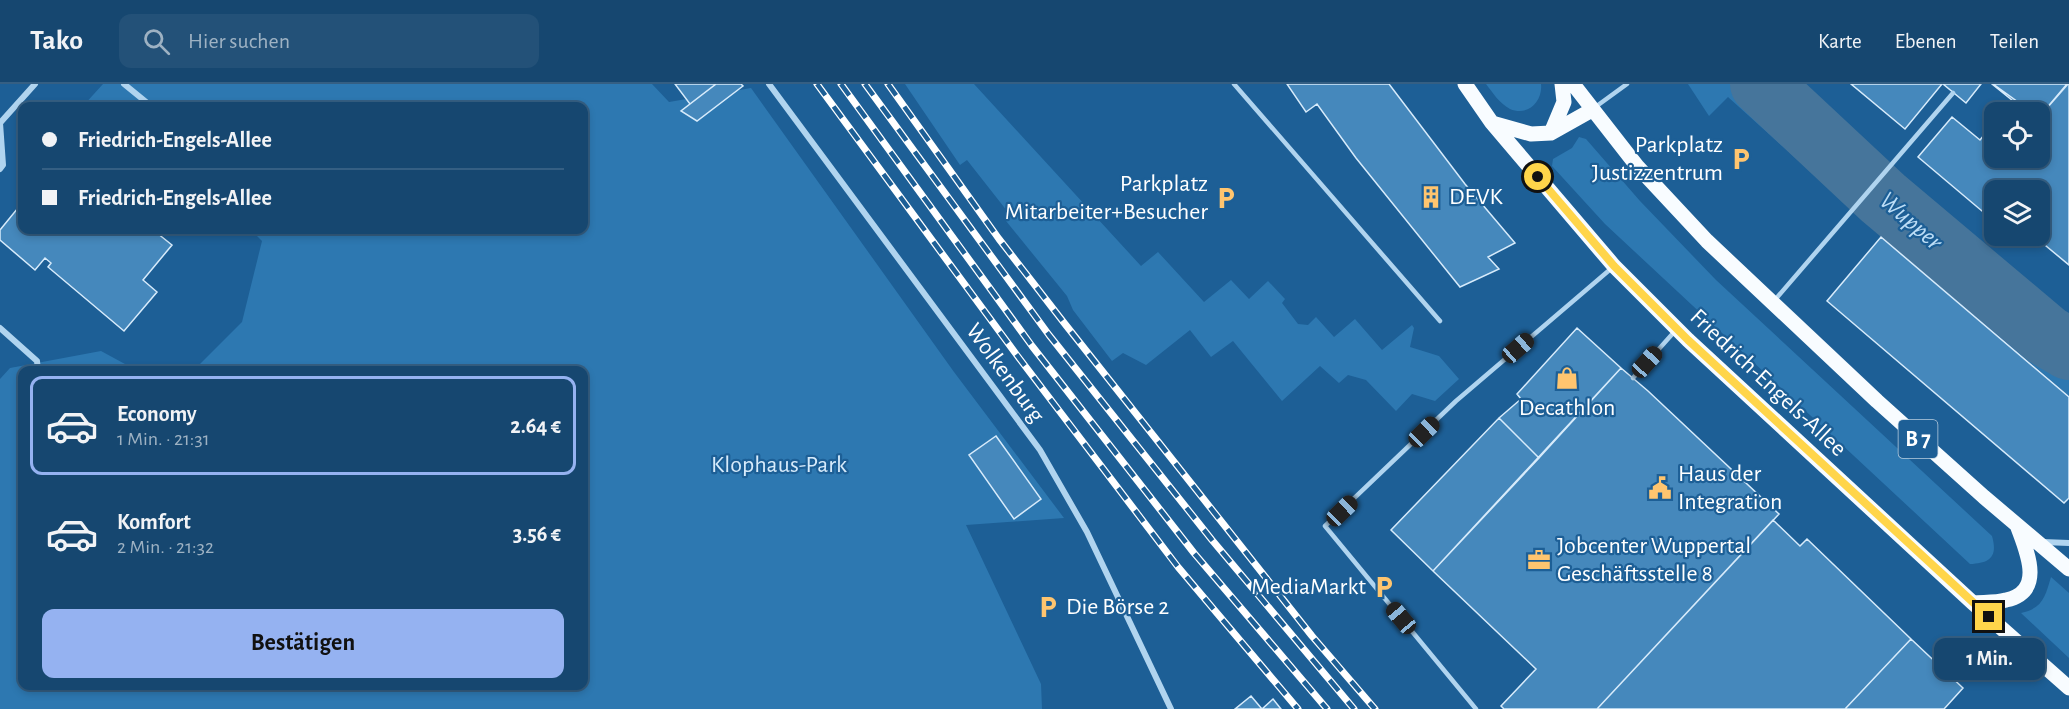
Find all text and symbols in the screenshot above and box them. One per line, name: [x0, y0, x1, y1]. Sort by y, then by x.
search box: [119, 14, 539, 68]
icon: search: [140, 25, 173, 58]
text: Tako: [30, 27, 83, 55]
text: Hier suchen: [188, 30, 290, 52]
text: Karte: [1818, 31, 1862, 52]
text: Ebenen: [1895, 31, 1957, 52]
text: Teilen: [1990, 31, 2039, 52]
map controls: [1984, 102, 2050, 246]
button: locate: [1984, 102, 2050, 168]
text: Friedrich-Engels-Allee: [78, 129, 272, 151]
place label: Parkplatz Justizzentrum: [1592, 133, 1723, 185]
parking icon: Parkplatz Justizzentrum: [1728, 146, 1754, 172]
route start: [1524, 163, 1551, 190]
place label: Parkplatz Mitarbeiter+Besucher: [1005, 172, 1208, 224]
button: layers: [1984, 180, 2050, 246]
building icon: DEVK: [1418, 184, 1444, 210]
parking icon: Parkplatz Mitarbeiter+Besucher: [1213, 185, 1239, 211]
place label: DEVK: [1449, 185, 1504, 209]
text: Friedrich-Engels-Allee: [78, 187, 272, 209]
water label: Wupper: [1875, 187, 1949, 256]
street label: Friedrich-Engels-Allee: [1685, 305, 1851, 461]
street label: Wolkenburg: [961, 319, 1049, 427]
car: [1499, 329, 1537, 367]
car: [1628, 343, 1666, 381]
shop icon: Decathlon: [1554, 365, 1580, 391]
place label: Decathlon: [1519, 396, 1615, 420]
icon: car: [45, 399, 99, 453]
text: Economy: [117, 403, 197, 425]
car: [1405, 413, 1443, 451]
text: 2.64 €: [510, 415, 561, 437]
road number: B 7: [1898, 420, 1938, 458]
text: 1 Min. · 21:31: [117, 429, 210, 449]
park label: Klophaus-Park: [711, 453, 847, 477]
place label: Haus der Integration: [1678, 462, 1782, 514]
public building icon: Haus der Integration: [1647, 475, 1673, 501]
car: [1323, 492, 1361, 530]
icon: car: [45, 507, 99, 561]
text: Komfort: [117, 511, 191, 533]
text: 3.56 €: [513, 523, 561, 545]
place label: Jobcenter Wuppertal Geschäftsstelle 8: [1557, 534, 1751, 586]
text: 2 Min. · 21:32: [117, 537, 214, 557]
office icon: Jobcenter Wuppertal Geschäftsstelle 8: [1526, 547, 1552, 573]
parking icon: MediaMarkt: [1371, 574, 1397, 600]
place label: MediaMarkt: [1251, 575, 1366, 599]
parking icon: Die Börse 2: [1035, 594, 1061, 620]
place label: Die Börse 2: [1066, 595, 1169, 619]
car: [1383, 598, 1419, 638]
route end: [1975, 603, 2002, 630]
button: Bestätigen: [42, 609, 564, 678]
callout: 1 Min.: [1934, 638, 2044, 680]
text: 1 Min.: [1966, 649, 2013, 669]

